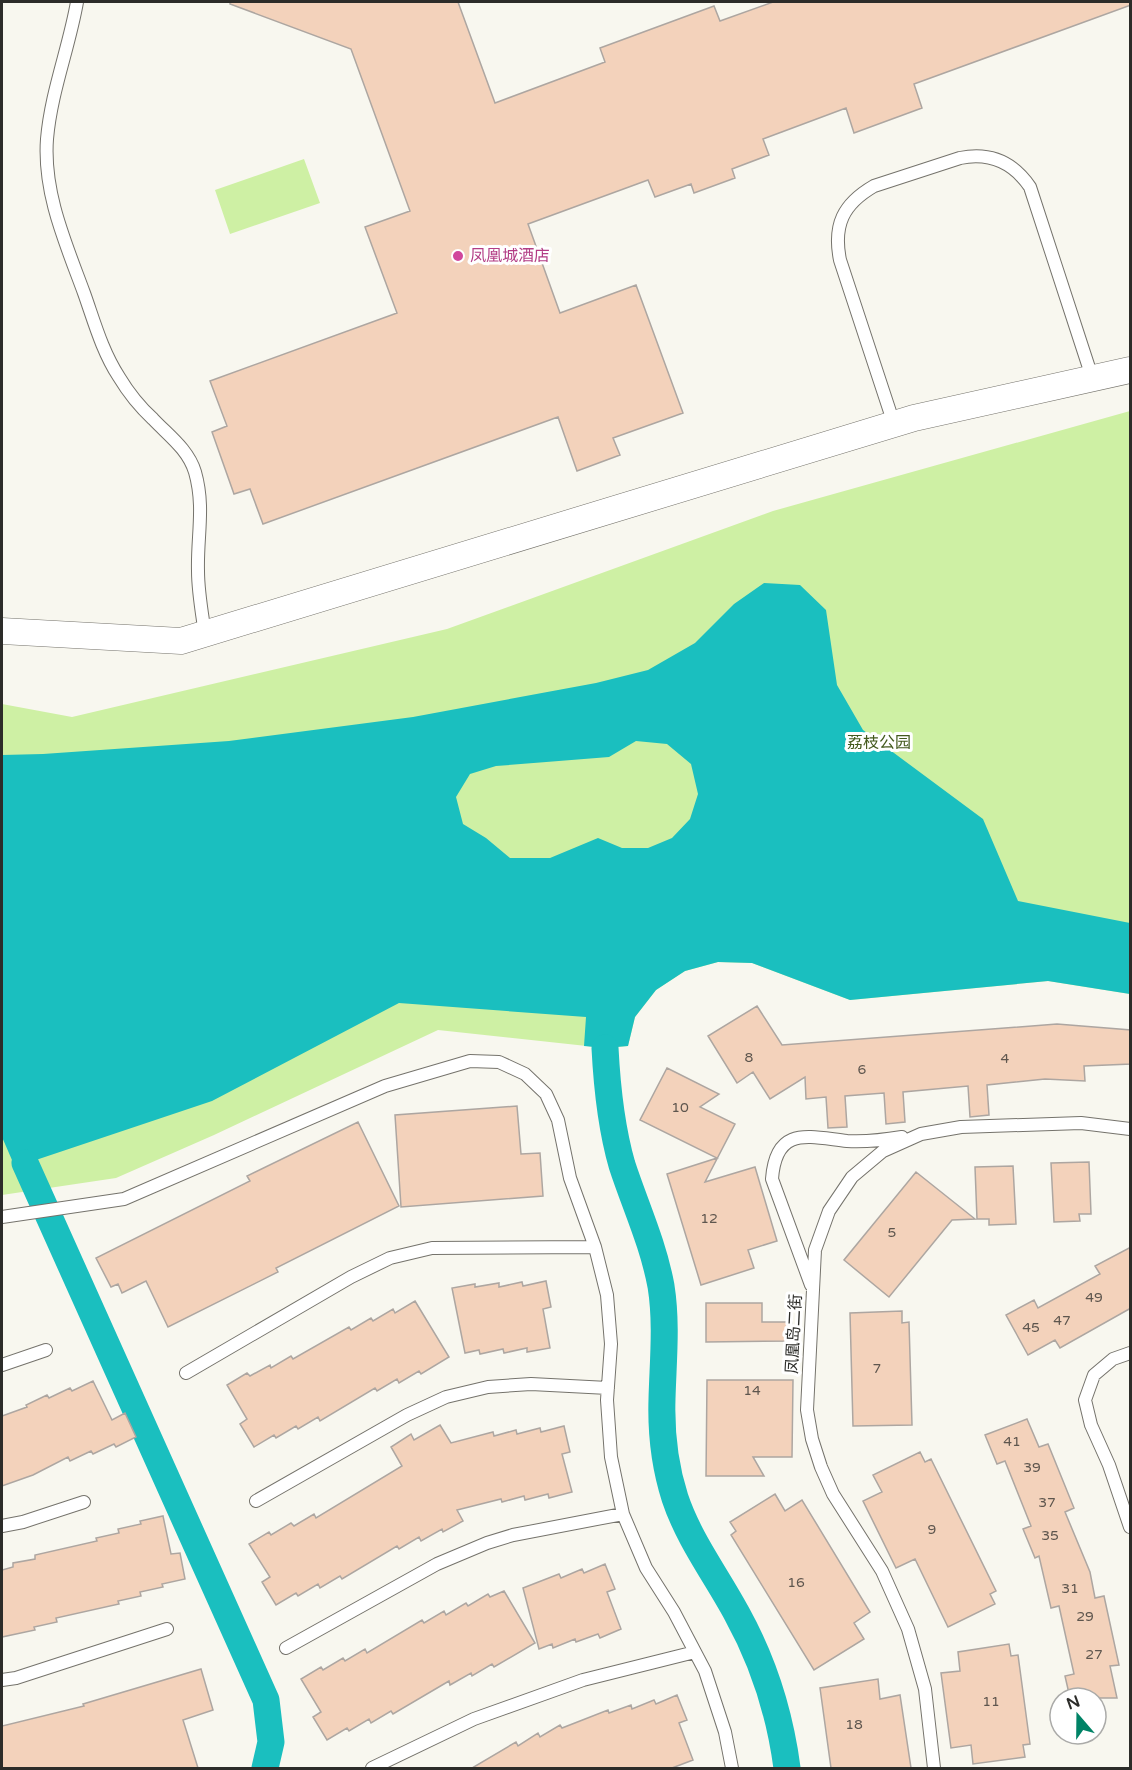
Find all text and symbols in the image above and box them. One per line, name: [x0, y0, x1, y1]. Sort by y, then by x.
place label: 凤凰城酒店: [470, 246, 550, 266]
marker: 凤凰城酒店: [451, 249, 465, 263]
park label: 荔枝公园: [847, 733, 911, 753]
house number: 8: [745, 1049, 754, 1066]
house number: 4: [1001, 1050, 1010, 1067]
house number: 6: [858, 1061, 867, 1078]
house number: 10: [671, 1099, 689, 1116]
house number: 12: [700, 1210, 718, 1227]
house number: 5: [888, 1224, 896, 1241]
house number: 49: [1085, 1289, 1103, 1306]
street label: 凤凰岛二街: [782, 1294, 806, 1374]
house number: 47: [1053, 1312, 1071, 1329]
house number: 45: [1022, 1319, 1040, 1336]
house number: 7: [873, 1360, 881, 1377]
house number: 14: [743, 1382, 761, 1399]
house number: 41: [1003, 1433, 1021, 1450]
house number: 39: [1023, 1459, 1041, 1476]
house number: 37: [1038, 1494, 1056, 1511]
house number: 9: [928, 1521, 936, 1538]
house number: 35: [1041, 1527, 1059, 1544]
house number: 16: [787, 1574, 805, 1591]
house number: 31: [1061, 1580, 1079, 1597]
house number: 29: [1076, 1608, 1094, 1625]
house number: 27: [1085, 1646, 1103, 1663]
north arrow: [1048, 1686, 1108, 1746]
text: N: [1064, 1691, 1083, 1714]
house number: 11: [982, 1693, 1000, 1710]
house number: 18: [845, 1716, 863, 1733]

